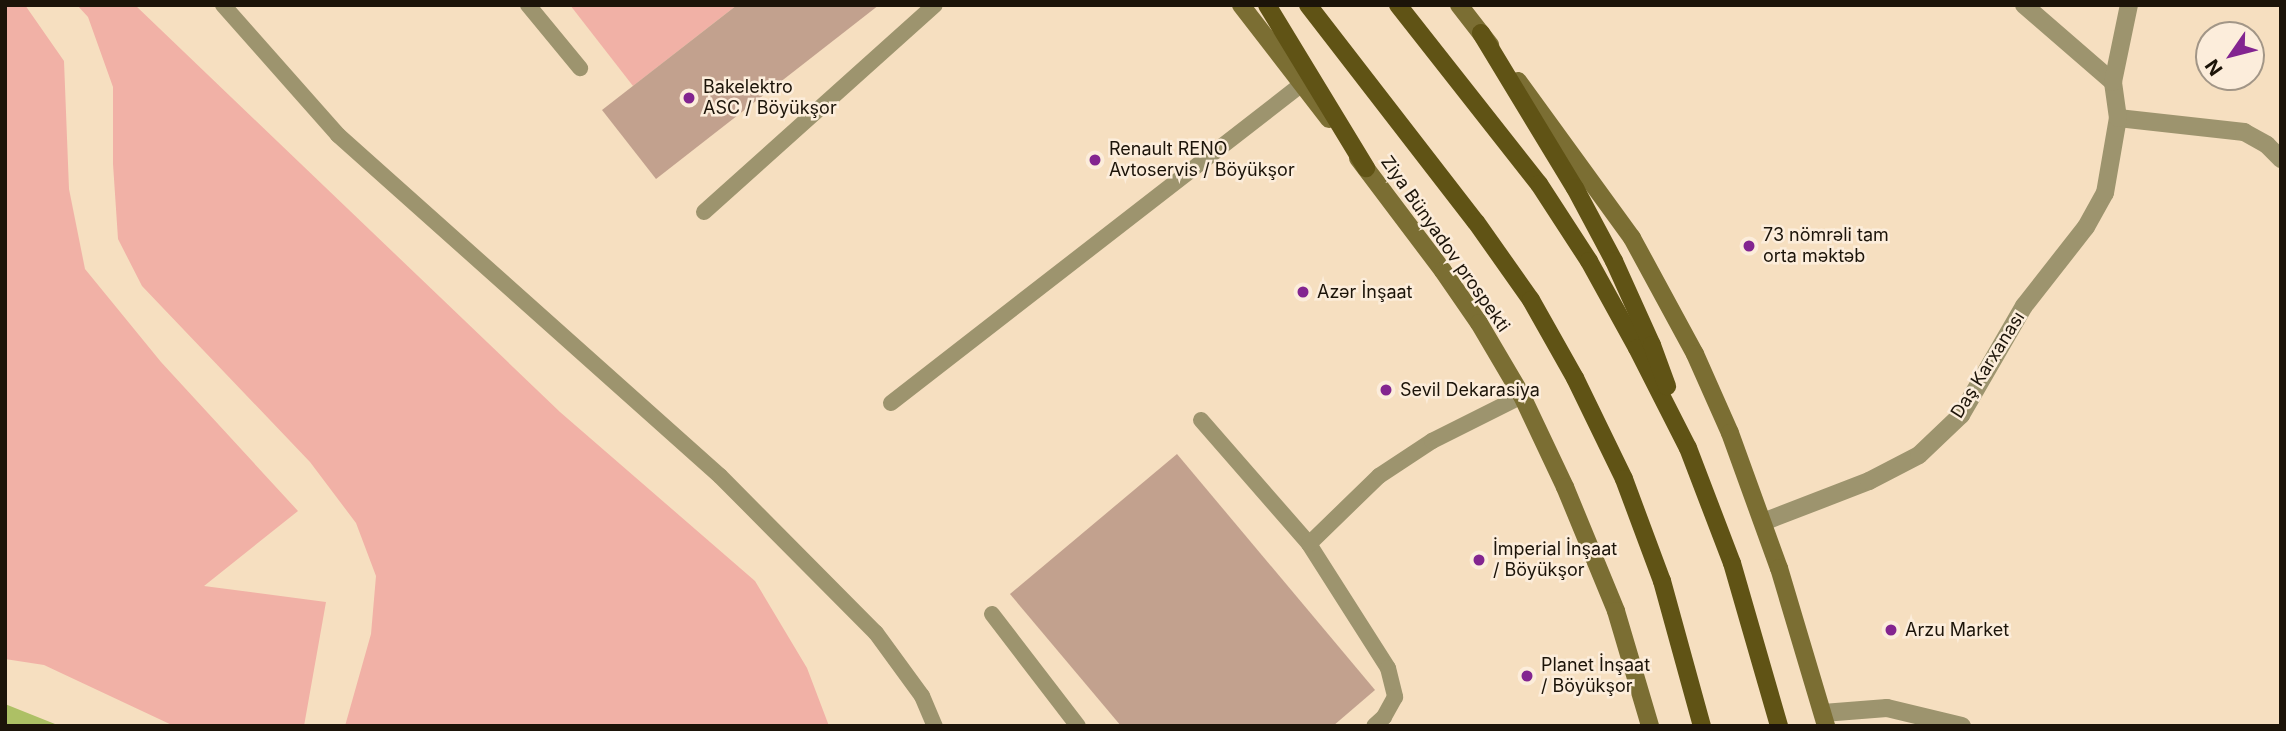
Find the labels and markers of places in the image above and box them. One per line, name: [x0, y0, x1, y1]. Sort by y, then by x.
place label: Bakelektro ASC / Böyükşor: [703, 77, 837, 119]
marker: Bakelektro ASC / Böyükşor: [681, 90, 697, 106]
place label: Renault RENO Avtoservis / Böyükşor: [1109, 139, 1295, 182]
marker: Renault RENO Avtoservis / Böyükşor: [1087, 152, 1103, 168]
place label: 73 nömrəli tam orta məktəb: [1763, 225, 1889, 268]
marker: 73 nömrəli tam orta məktəb: [1741, 238, 1757, 254]
place label: Azər İnşaat: [1317, 281, 1413, 303]
marker: Azər İnşaat: [1295, 284, 1311, 300]
place label: Sevil Dekarasiya: [1400, 379, 1540, 401]
marker: Sevil Dekarasiya: [1378, 382, 1394, 398]
place label: İmperial İnşaat / Böyükşor: [1493, 539, 1617, 582]
marker: İmperial İnşaat / Böyükşor: [1471, 552, 1487, 568]
place label: Arzu Market: [1905, 619, 2009, 641]
marker: Arzu Market: [1883, 622, 1899, 638]
place label: Planet İnşaat / Böyükşor: [1541, 655, 1650, 698]
marker: Planet İnşaat / Böyükşor: [1519, 668, 1535, 684]

